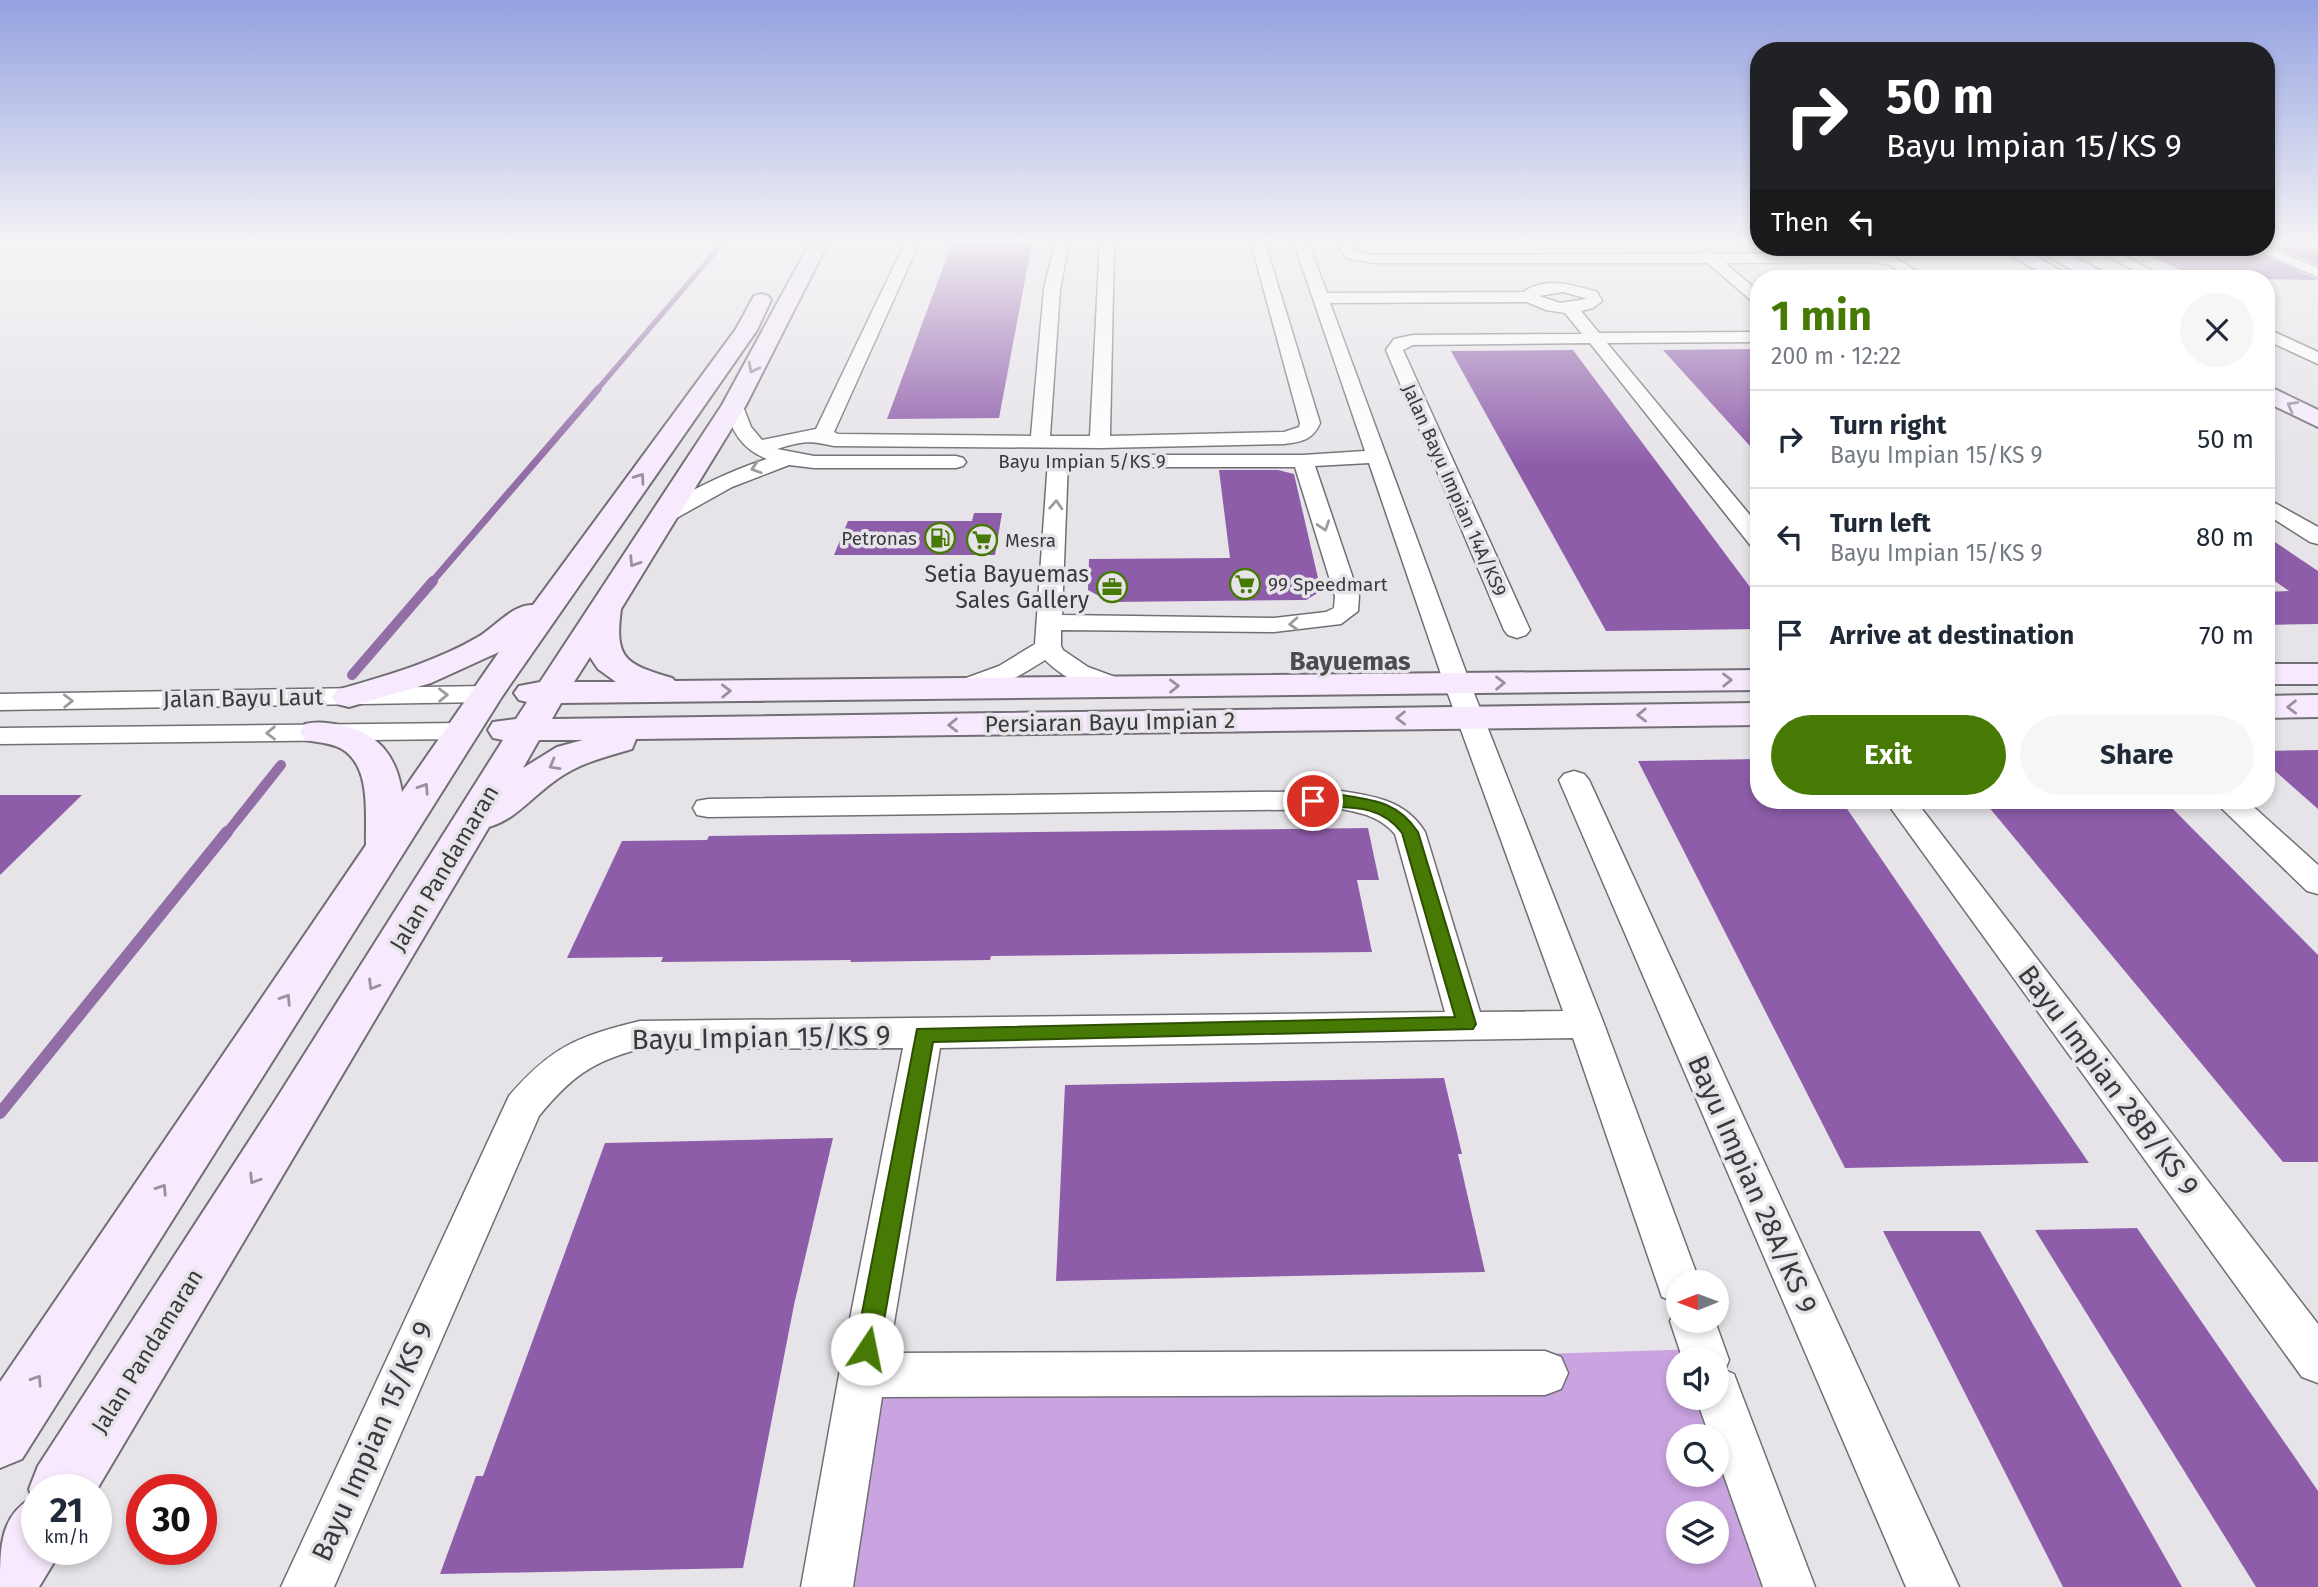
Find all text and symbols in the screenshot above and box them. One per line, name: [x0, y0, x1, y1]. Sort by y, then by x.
text: 50 m: [1886, 67, 1994, 126]
icon: right: [1771, 70, 1862, 161]
text: Bayu Impian 15/KS 9: [1886, 127, 2182, 165]
icon: left: [1843, 203, 1881, 241]
text: Then: [1771, 207, 1829, 238]
text: 1 min: [1771, 291, 1872, 341]
button: close: [2180, 293, 2254, 367]
text: 200 m · 12:22: [1771, 342, 1901, 370]
one-way arrow: [748, 361, 761, 374]
street label: Jalan Bayu Impian 14A/KS9: [1397, 380, 1512, 600]
one-way arrow: [2287, 401, 2299, 414]
text: Turn right: [1830, 410, 1947, 441]
icon: right: [1771, 420, 1809, 458]
text: 50 m: [2197, 424, 2254, 455]
text: Bayu Impian 15/KS 9: [1830, 441, 2043, 469]
street label: Bayu Impian 5/KS 9: [998, 450, 1166, 473]
one-way arrow: [750, 460, 762, 474]
one-way arrow: [632, 474, 644, 486]
one-way arrow: [1048, 499, 1063, 510]
text: Turn left: [1830, 508, 1931, 539]
icon: left: [1771, 518, 1809, 556]
one-way arrow: [1316, 520, 1330, 532]
fuel station icon: Petronas: [923, 521, 957, 555]
text: 80 m: [2196, 522, 2254, 553]
supermarket icon: Mesra: [965, 523, 999, 557]
place label: Petronas: [841, 527, 917, 550]
place label: Mesra: [1005, 529, 1056, 552]
text: Bayu Impian 15/KS 9: [1830, 539, 2043, 567]
one-way arrow: [629, 555, 642, 568]
place label: Setia Bayuemas Sales Gallery: [924, 560, 1090, 614]
supermarket icon: 99 Speedmart: [1228, 567, 1262, 601]
office icon: Setia Bayuemas Sales Gallery: [1095, 570, 1129, 604]
place label: 99 Speedmart: [1268, 573, 1388, 596]
one-way arrow: [1289, 616, 1300, 631]
icon: arrive: [1771, 616, 1809, 654]
text: Arrive at destination: [1830, 620, 2074, 651]
text: 70 m: [2199, 620, 2254, 651]
district label: Bayuemas: [1289, 646, 1411, 677]
one-way arrow: [1722, 672, 1733, 688]
one-way arrow: [1494, 675, 1505, 690]
one-way arrow: [1169, 678, 1180, 694]
street label: Jalan Bayu Laut: [163, 683, 324, 713]
one-way arrow: [721, 683, 732, 699]
one-way arrow: [437, 687, 448, 702]
one-way arrow: [63, 693, 74, 709]
one-way arrow: [2286, 699, 2297, 714]
street label: Persiaran Bayu Impian 2: [984, 706, 1236, 738]
one-way arrow: [1636, 707, 1646, 723]
one-way arrow: [1395, 711, 1406, 726]
button: Exit: [1771, 715, 2006, 795]
button: Share: [2020, 715, 2254, 795]
one-way arrow: [948, 717, 959, 732]
one-way arrow: [265, 725, 276, 740]
one-way arrow: [549, 756, 562, 769]
pin: [1283, 771, 1343, 831]
street label: Jalan Pandamaran: [383, 780, 505, 956]
icon: arrive: [1294, 782, 1332, 820]
one-way arrow: [416, 783, 428, 796]
street label: Bayu Impian 28B/KS 9: [2011, 959, 2206, 1202]
one-way arrow: [368, 977, 381, 990]
one-way arrow: [278, 994, 290, 1007]
street label: Bayu Impian 15/KS 9: [631, 1019, 891, 1056]
street label: Bayu Impian 28A/KS 9: [1681, 1050, 1824, 1318]
one-way arrow: [249, 1171, 262, 1184]
one-way arrow: [153, 1184, 166, 1197]
street label: Jalan Pandamaran: [85, 1264, 209, 1438]
north arrow: [1666, 1270, 1729, 1334]
map controls: [1666, 1270, 1729, 1564]
position arrow: [830, 1312, 904, 1386]
street label: Bayu Impian 15/KS 9: [305, 1316, 440, 1566]
button: sound: [1666, 1347, 1729, 1410]
one-way arrow: [29, 1375, 42, 1388]
button: search: [1666, 1424, 1729, 1487]
speed limit sign: 30: [126, 1474, 217, 1565]
text: 21: [50, 1489, 83, 1531]
button: layers: [1666, 1501, 1729, 1564]
text: km/h: [44, 1526, 89, 1548]

